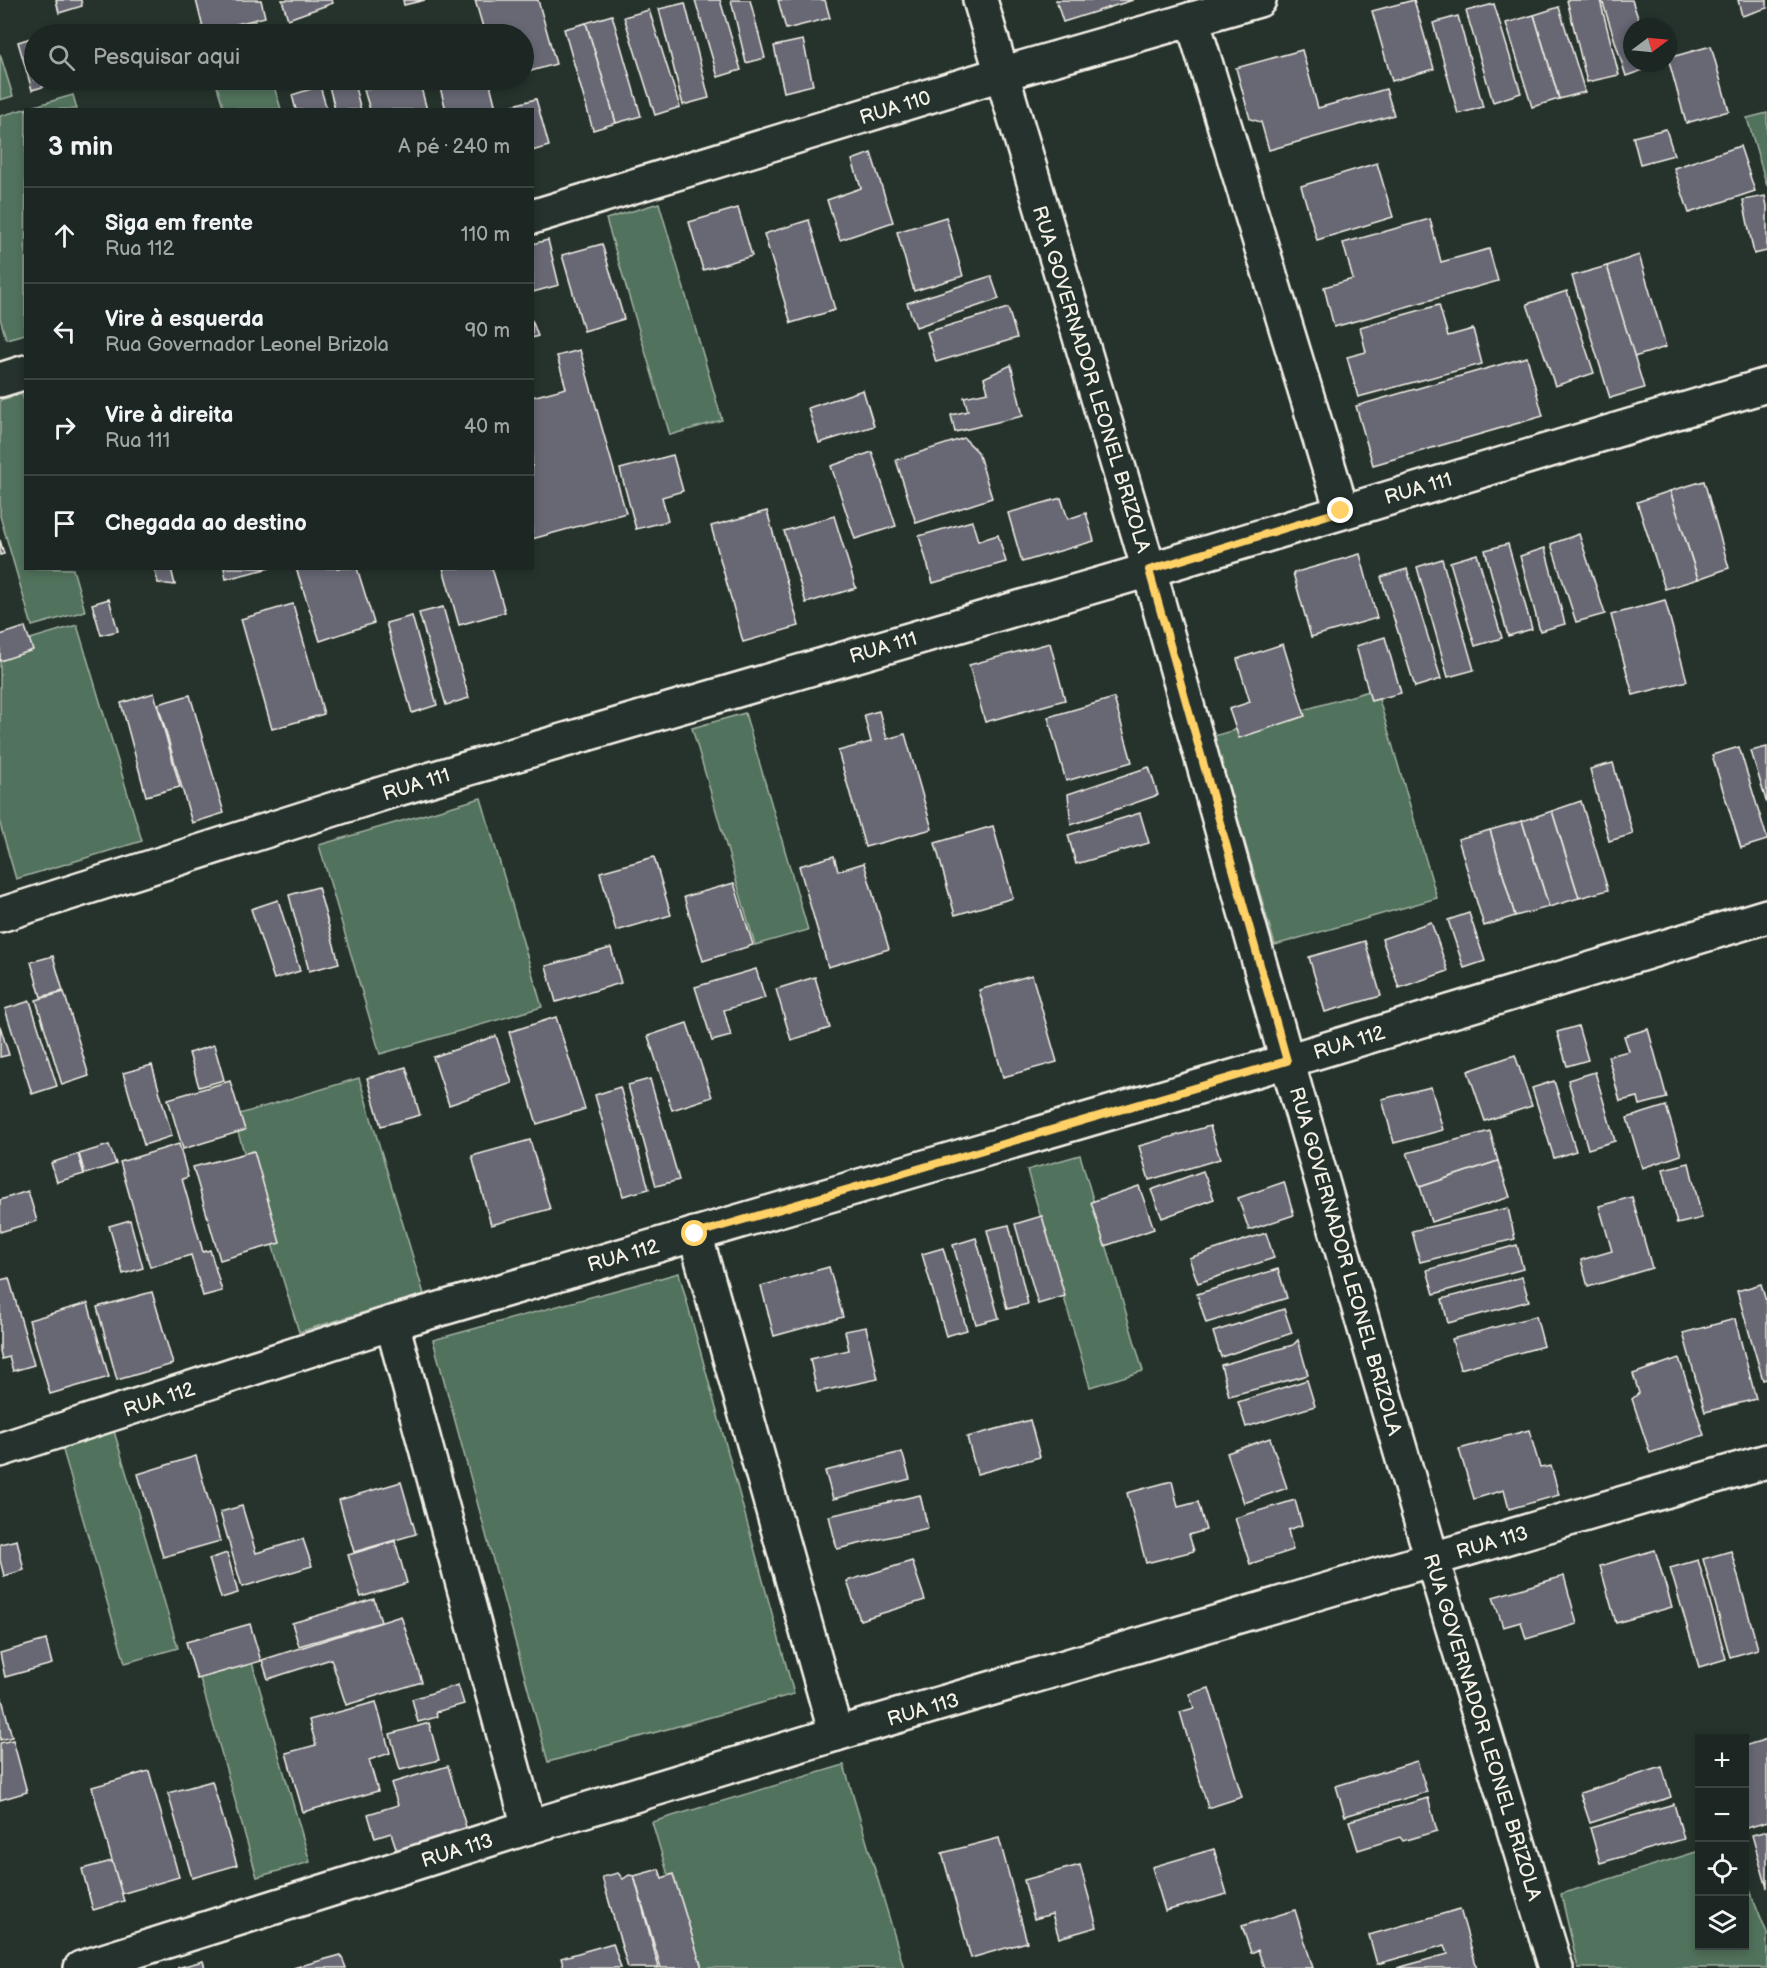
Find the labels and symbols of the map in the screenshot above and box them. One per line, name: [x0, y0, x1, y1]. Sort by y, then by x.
north arrow: [1623, 18, 1677, 72]
street label: RUA 110: [857, 86, 934, 130]
street label: RUA GOVERNADOR LEONEL BRIZOLA: [1027, 203, 1156, 556]
street label: RUA 111: [1382, 468, 1455, 510]
route end: [1327, 497, 1353, 523]
street label: RUA 111: [847, 627, 920, 669]
street label: RUA 111: [380, 763, 453, 807]
street label: RUA 112: [1311, 1021, 1388, 1065]
street label: RUA GOVERNADOR LEONEL BRIZOLA: [1284, 1084, 1407, 1439]
route start: [681, 1220, 707, 1246]
street label: RUA 112: [585, 1234, 662, 1278]
street label: RUA 112: [121, 1377, 198, 1423]
street label: RUA 113: [1454, 1521, 1531, 1565]
street label: RUA GOVERNADOR LEONEL BRIZOLA: [1418, 1551, 1547, 1904]
street label: RUA 113: [885, 1688, 962, 1732]
street label: RUA 113: [419, 1829, 496, 1873]

